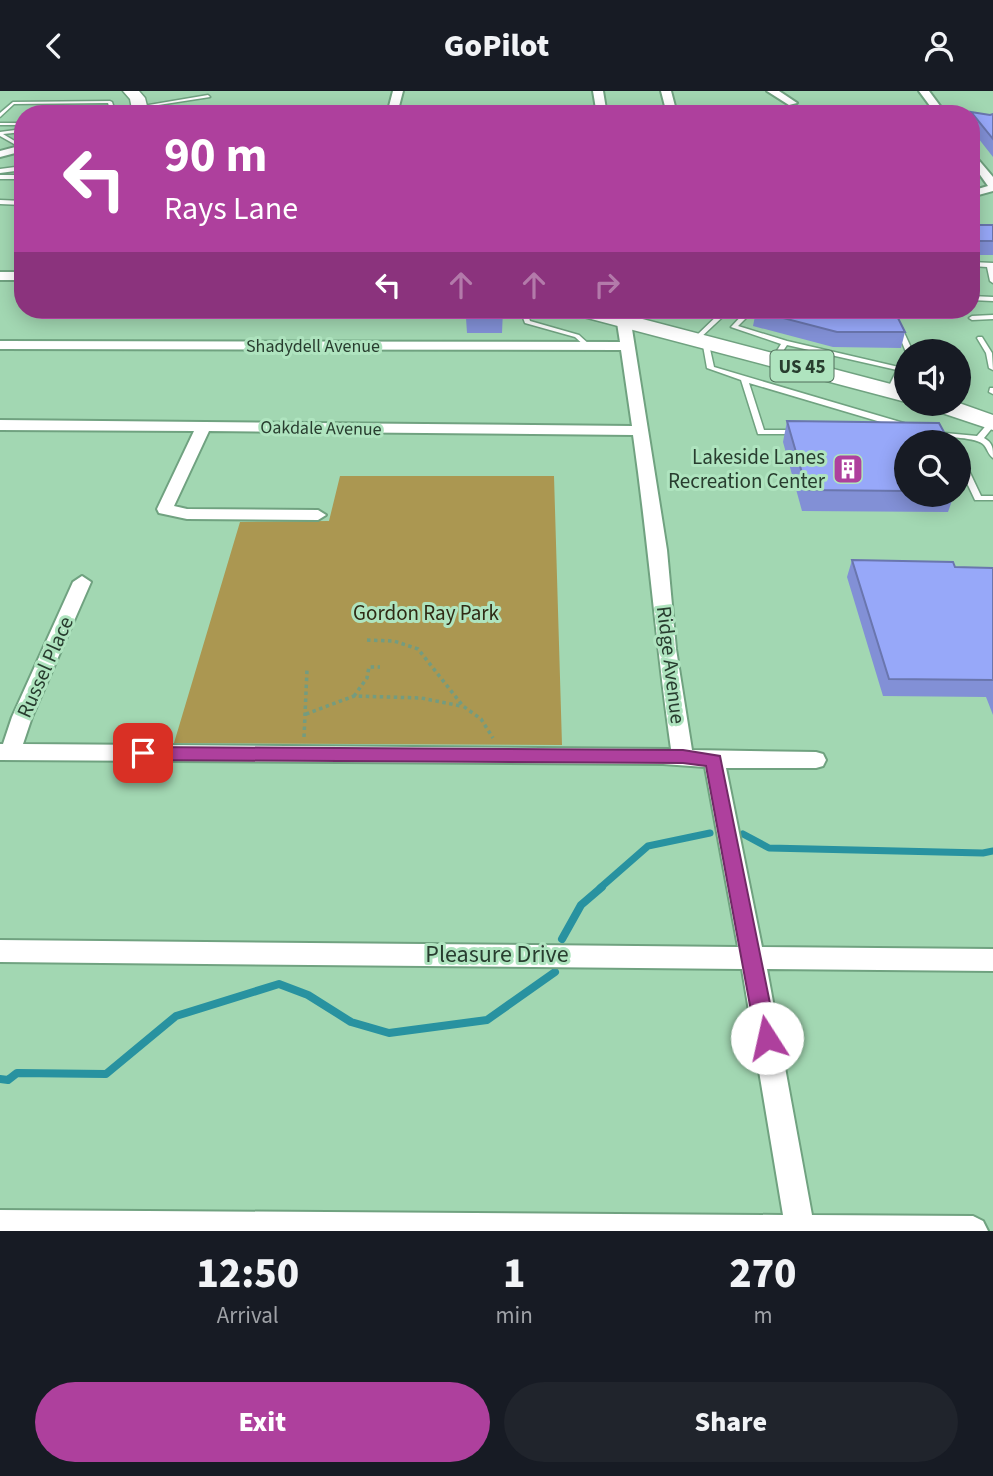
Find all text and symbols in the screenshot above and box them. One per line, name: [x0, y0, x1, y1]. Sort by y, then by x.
text: GoPilot: [444, 23, 549, 69]
icon: back: [35, 27, 73, 65]
icon: person: [920, 27, 958, 65]
text: 90 m: [164, 121, 268, 191]
icon: left: [49, 133, 140, 224]
text: Rays Lane: [164, 186, 298, 232]
icon: left: [369, 266, 407, 304]
icon: ahead: [442, 266, 480, 304]
icon: ahead: [515, 266, 553, 304]
icon: right: [588, 266, 626, 304]
street label: Shadydell Avenue: [246, 334, 380, 359]
map controls: [894, 339, 971, 507]
button: sound: [894, 339, 971, 416]
road number: US 45: [770, 351, 834, 381]
street label: Oakdale Avenue: [260, 415, 382, 442]
button: search: [894, 430, 971, 507]
place label: Lakeside Lanes Recreation Center: [668, 442, 826, 496]
building icon: Lakeside Lanes Recreation Center: [831, 452, 865, 486]
park label: Gordon Ray Park: [353, 598, 500, 628]
street label: Ridge Avenue: [649, 604, 693, 726]
street label: Russel Place: [9, 611, 81, 723]
pin: [113, 723, 173, 783]
icon: arrive: [124, 734, 162, 772]
street label: Pleasure Drive: [425, 937, 569, 972]
position arrow: [730, 1001, 804, 1075]
text: 12:50: [196, 1244, 299, 1304]
text: 1: [503, 1244, 525, 1304]
text: 270: [729, 1244, 797, 1304]
text: Arrival: [217, 1299, 279, 1332]
text: min: [496, 1299, 533, 1332]
text: m: [753, 1299, 772, 1332]
button: Exit: [35, 1382, 490, 1462]
button: Share: [504, 1382, 958, 1462]

